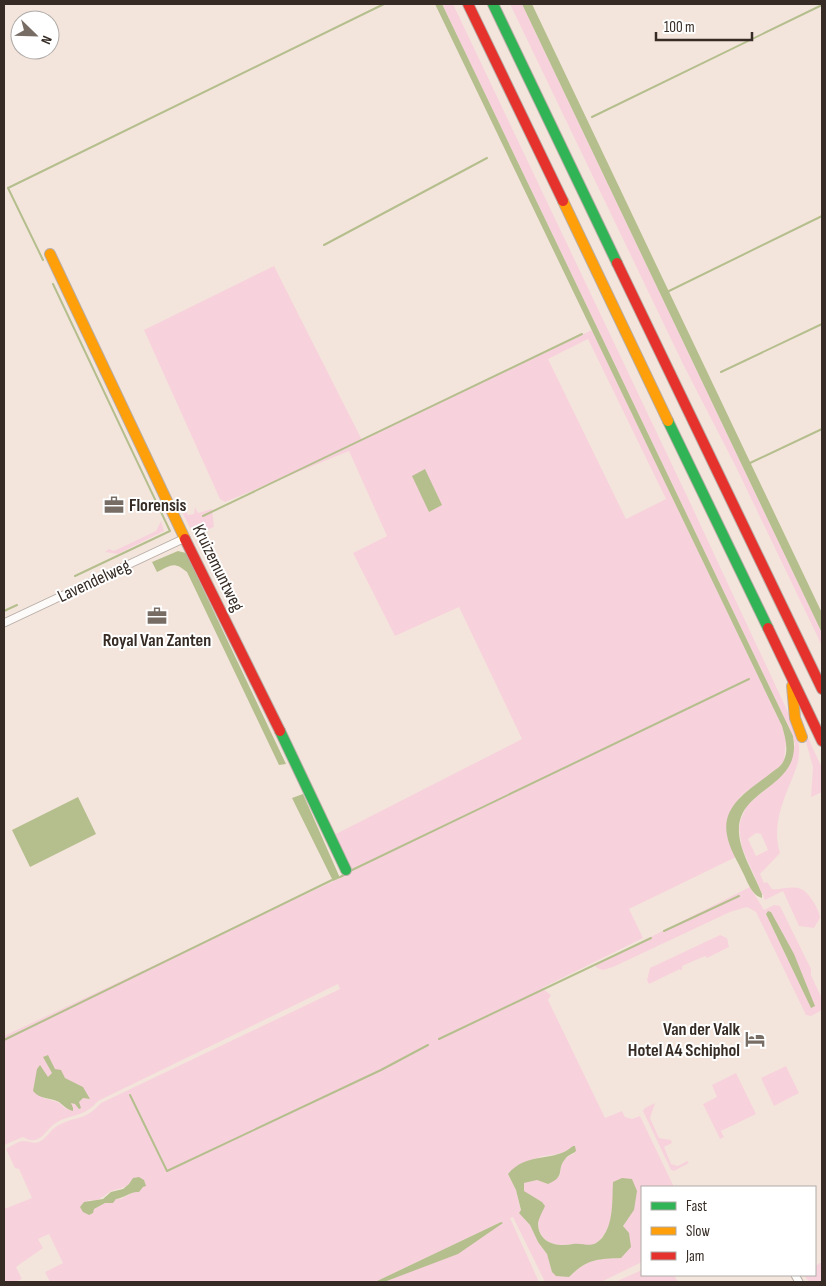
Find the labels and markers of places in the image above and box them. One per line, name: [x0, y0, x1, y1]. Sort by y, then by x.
office icon: Florensis: [103, 494, 125, 516]
place label: Florensis: [129, 495, 187, 516]
office icon: Royal Van Zanten: [146, 605, 168, 627]
place label: Royal Van Zanten: [103, 630, 211, 651]
place label: Van der Valk Hotel A4 Schiphol: [628, 1019, 740, 1061]
hotel icon: Van der Valk Hotel A4 Schiphol: [744, 1028, 766, 1050]

